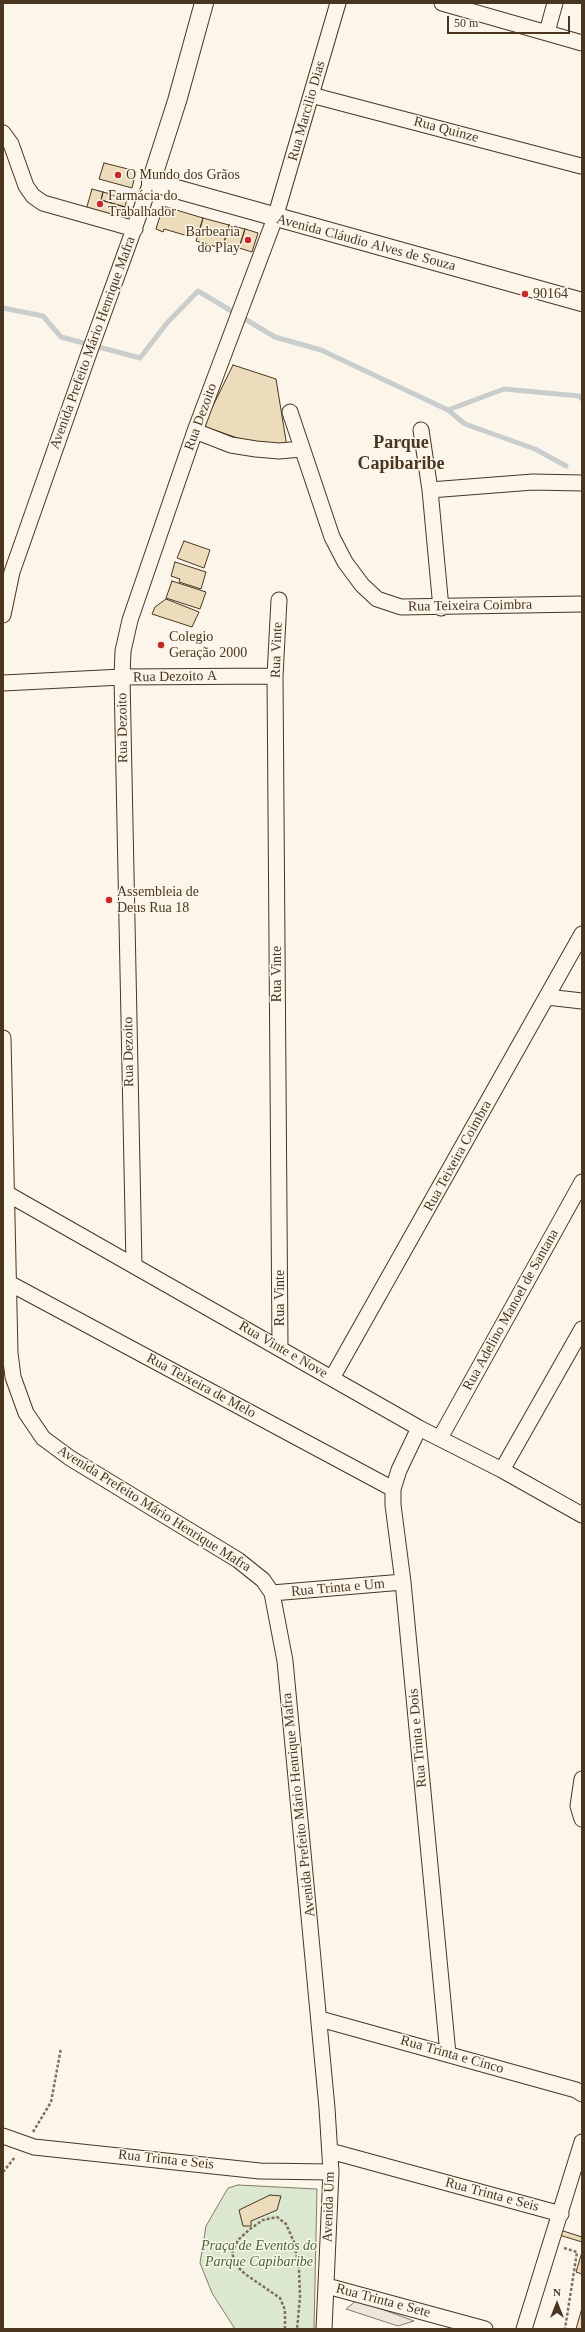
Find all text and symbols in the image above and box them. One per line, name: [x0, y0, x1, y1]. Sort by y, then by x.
scale bar: [449, 8, 572, 34]
text: 50 m: [454, 16, 478, 30]
street label: Rua Marcilio Dias: [285, 59, 329, 163]
street label: Rua Quinze: [412, 113, 480, 147]
place label: O Mundo dos Grãos: [126, 167, 240, 183]
marker: O Mundo dos Grãos: [113, 170, 123, 180]
place label: Farmácia do Trabalhador: [108, 188, 178, 220]
marker: Farmácia do Trabalhador: [95, 199, 105, 209]
street label: Avenida Cláudio Alves de Souza: [275, 211, 457, 275]
place label: Barbearia do Play: [186, 224, 240, 256]
street label: Avenida Prefeito Mário Henrique Mafra: [47, 234, 139, 452]
marker: Barbearia do Play: [243, 235, 253, 245]
place label: 90164: [533, 286, 568, 302]
marker: 90164: [520, 289, 530, 299]
street label: Rua Dezoito: [181, 381, 221, 453]
district label: Parque Capibaribe: [357, 432, 445, 474]
street label: Rua Teixeira Coimbra: [408, 597, 532, 615]
street label: Rua Vinte: [268, 622, 286, 678]
place label: Colegio Geração 2000: [169, 629, 247, 662]
marker: Colegio Geração 2000: [156, 640, 166, 650]
street label: Rua Dezoito A: [133, 668, 217, 686]
street label: Rua Dezoito: [114, 693, 132, 763]
place label: Assembleia de Deus Rua 18: [117, 884, 199, 916]
marker: Assembleia de Deus Rua 18: [104, 895, 114, 905]
street label: Rua Vinte: [269, 946, 285, 1002]
street label: Rua Dezoito: [120, 1017, 138, 1087]
street label: Rua Teixeira Coimbra: [421, 1098, 495, 1214]
street label: Rua Adelino Manoel de Santana: [460, 1226, 562, 1394]
street label: Rua Vinte: [272, 1270, 288, 1326]
street label: Rua Vinte e Nove: [236, 1318, 330, 1382]
street label: Rua Teixeira de Melo: [143, 1350, 259, 1422]
street label: Avenida Prefeito Mário Henrique Mafra: [54, 1442, 254, 1576]
street label: Rua Trinta e Um: [290, 1576, 386, 1600]
street label: Rua Trinta e Dois: [405, 1688, 431, 1788]
street label: Avenida Prefeito Mário Henrique Mafra: [279, 1692, 319, 1918]
street label: Rua Trinta e Cinco: [399, 2032, 505, 2078]
street label: Rua Trinta e Seis: [117, 2147, 215, 2173]
street label: Avenida Um: [319, 2171, 339, 2243]
street label: Rua Trinta e Seis: [443, 2174, 541, 2216]
park label: Praça de Eventos do Parque Capibaribe: [201, 2238, 317, 2270]
street label: Rua Trinta e Sete: [334, 2280, 432, 2322]
north arrow: [537, 2284, 577, 2324]
text: N: [553, 2286, 561, 2298]

